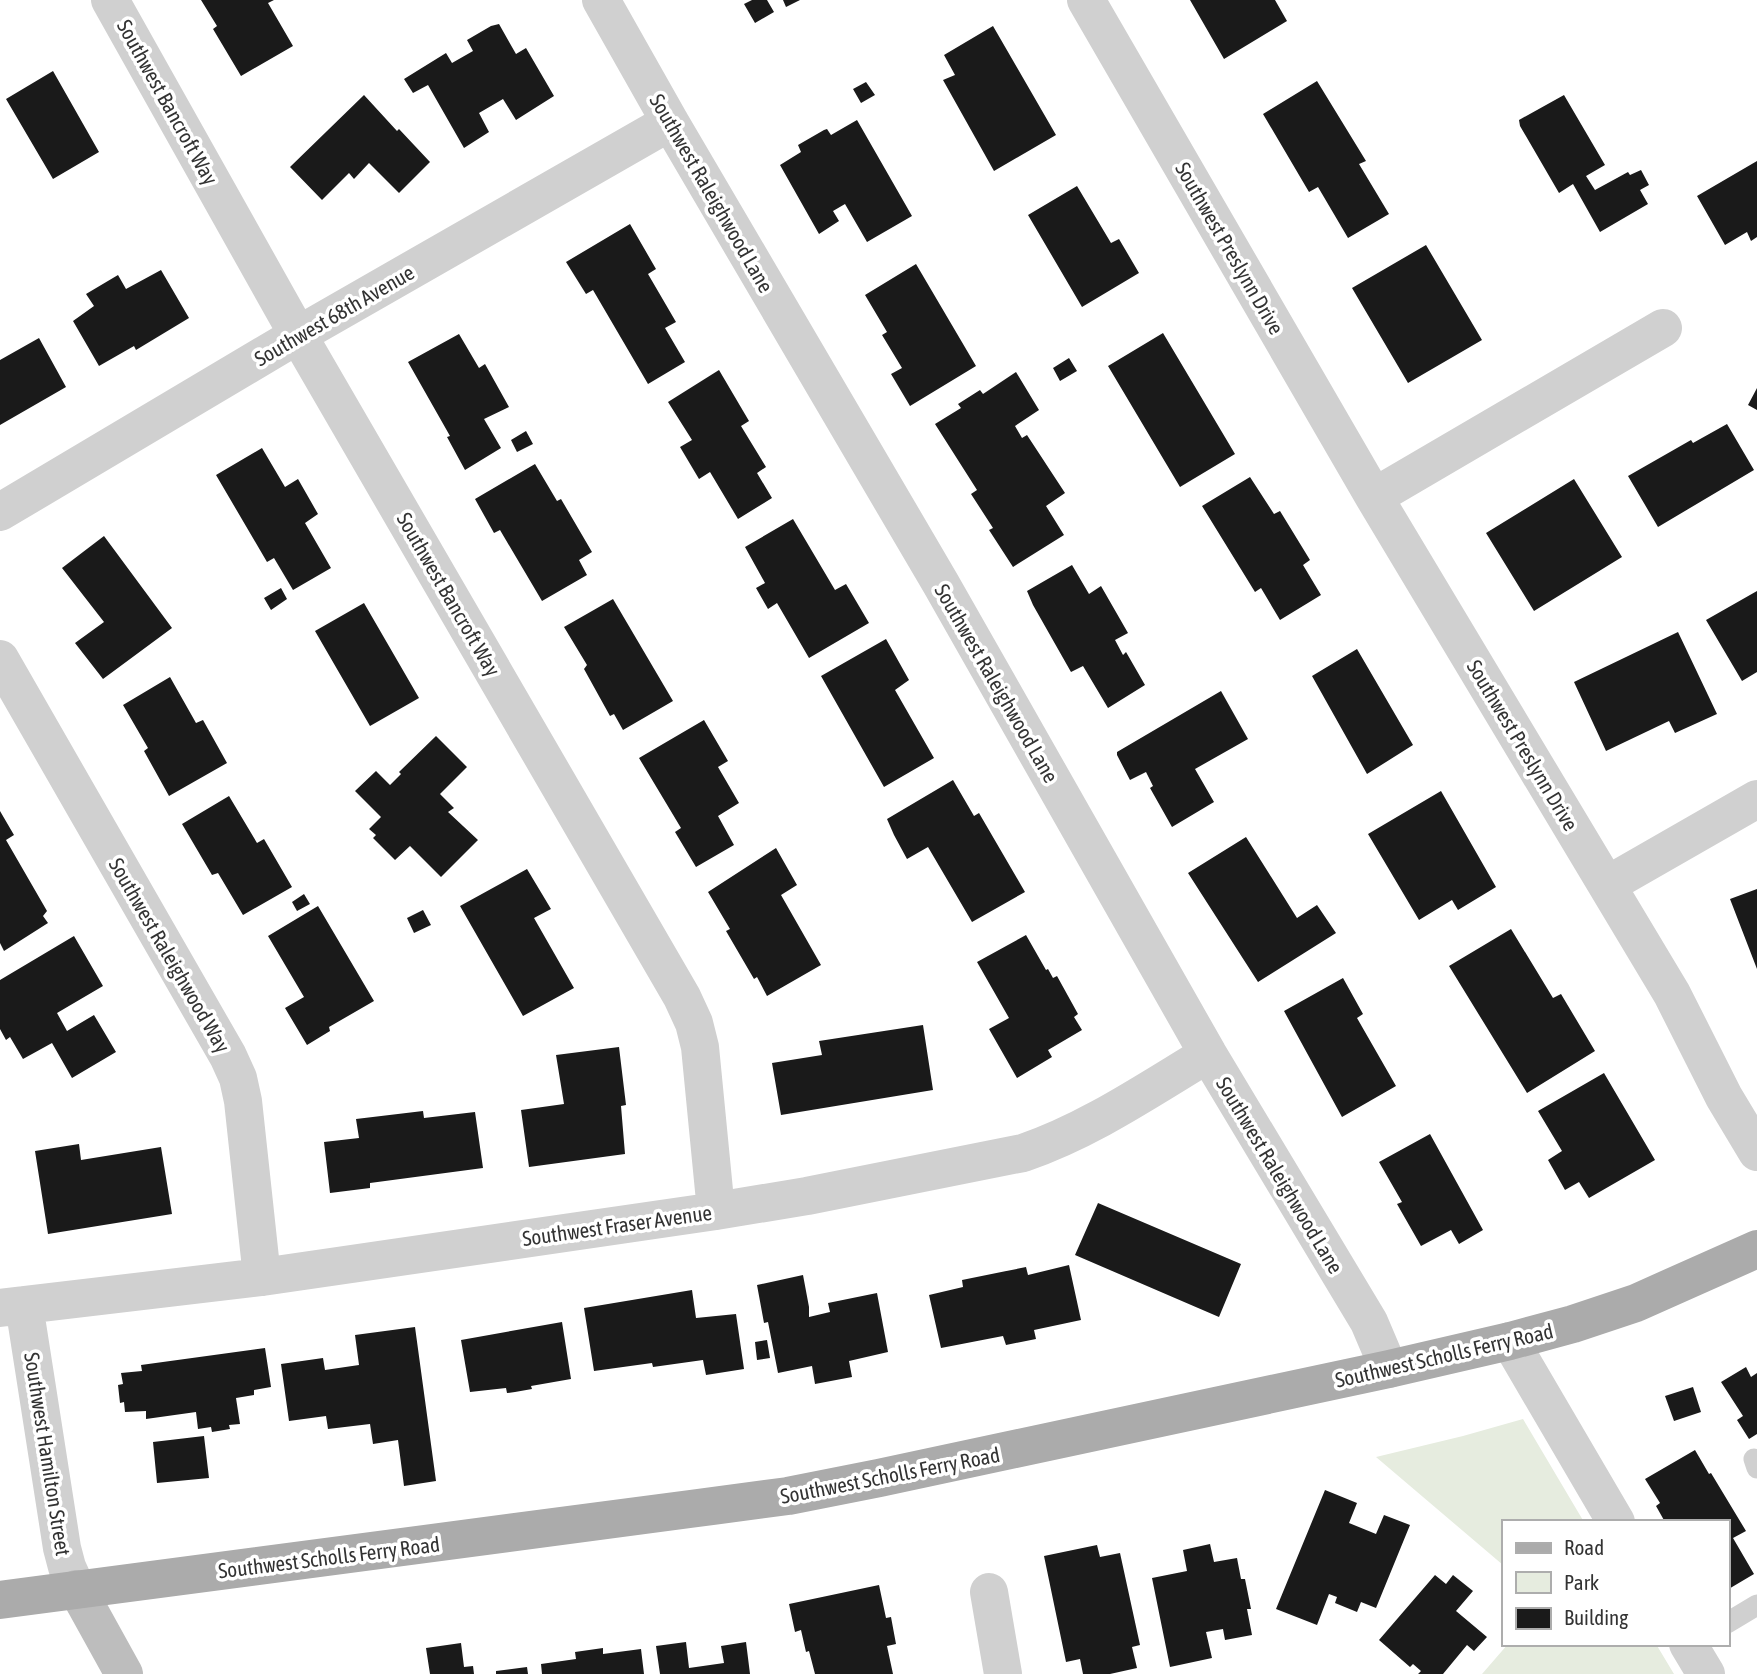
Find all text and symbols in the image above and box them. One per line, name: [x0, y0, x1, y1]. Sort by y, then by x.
street label: Southwest Bancroft Way: [113, 15, 223, 189]
street label: Southwest Raleighwood Lane: [645, 90, 779, 296]
street label: Southwest Preslynn Drive: [1171, 158, 1289, 338]
street label: Southwest 68th Avenue: [250, 260, 418, 370]
street label: Southwest Bancroft Way: [392, 508, 506, 680]
street label: Southwest Raleighwood Lane: [930, 580, 1064, 786]
street label: Southwest Preslynn Drive: [1463, 655, 1583, 835]
street label: Southwest Raleighwood Way: [105, 854, 236, 1057]
street label: Southwest Raleighwood Lane: [1212, 1072, 1348, 1278]
street label: Southwest Fraser Avenue: [521, 1200, 713, 1250]
street label: Southwest Scholls Ferry Road: [1333, 1318, 1555, 1392]
street label: Southwest Hamilton Street: [20, 1351, 76, 1557]
street label: Southwest Scholls Ferry Road: [778, 1442, 1002, 1508]
legend: [1502, 1520, 1729, 1646]
street label: Southwest Scholls Ferry Road: [217, 1532, 441, 1582]
text: Road: [1564, 1535, 1604, 1559]
text: Park: [1564, 1570, 1599, 1594]
text: Building: [1564, 1605, 1628, 1629]

